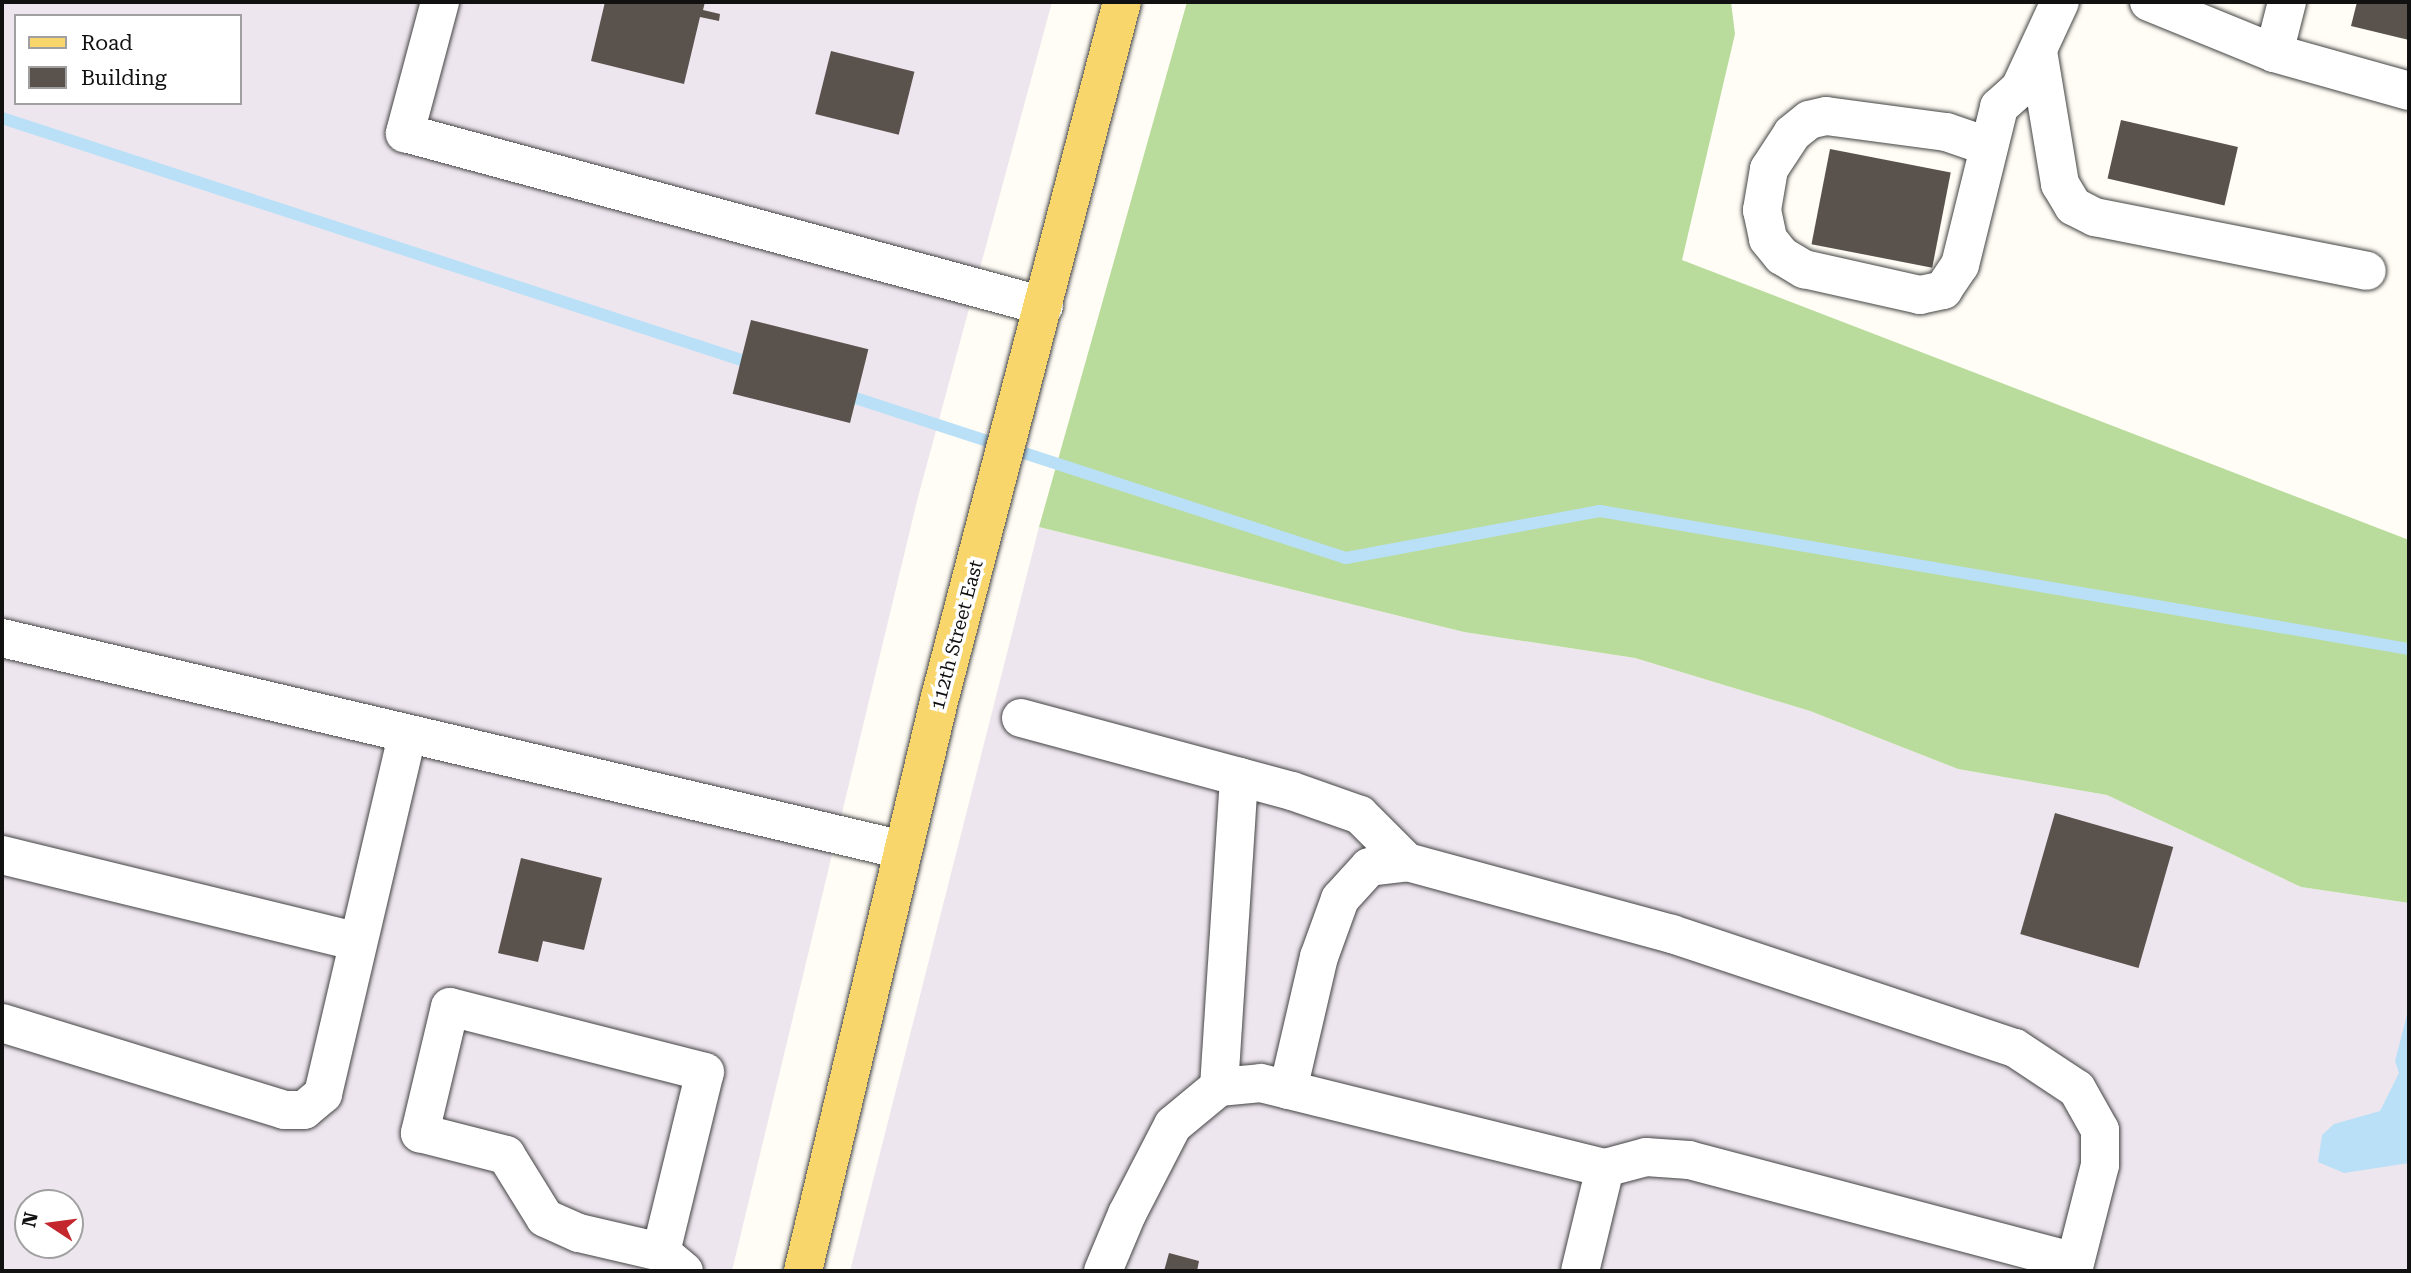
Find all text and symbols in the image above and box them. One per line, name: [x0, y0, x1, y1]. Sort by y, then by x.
legend: [14, 14, 242, 105]
text: Road: [81, 31, 133, 55]
text: Building: [81, 66, 167, 90]
street label: 112th Street East: [926, 558, 988, 712]
north arrow: [14, 1189, 84, 1259]
text: N: [17, 1210, 43, 1229]

